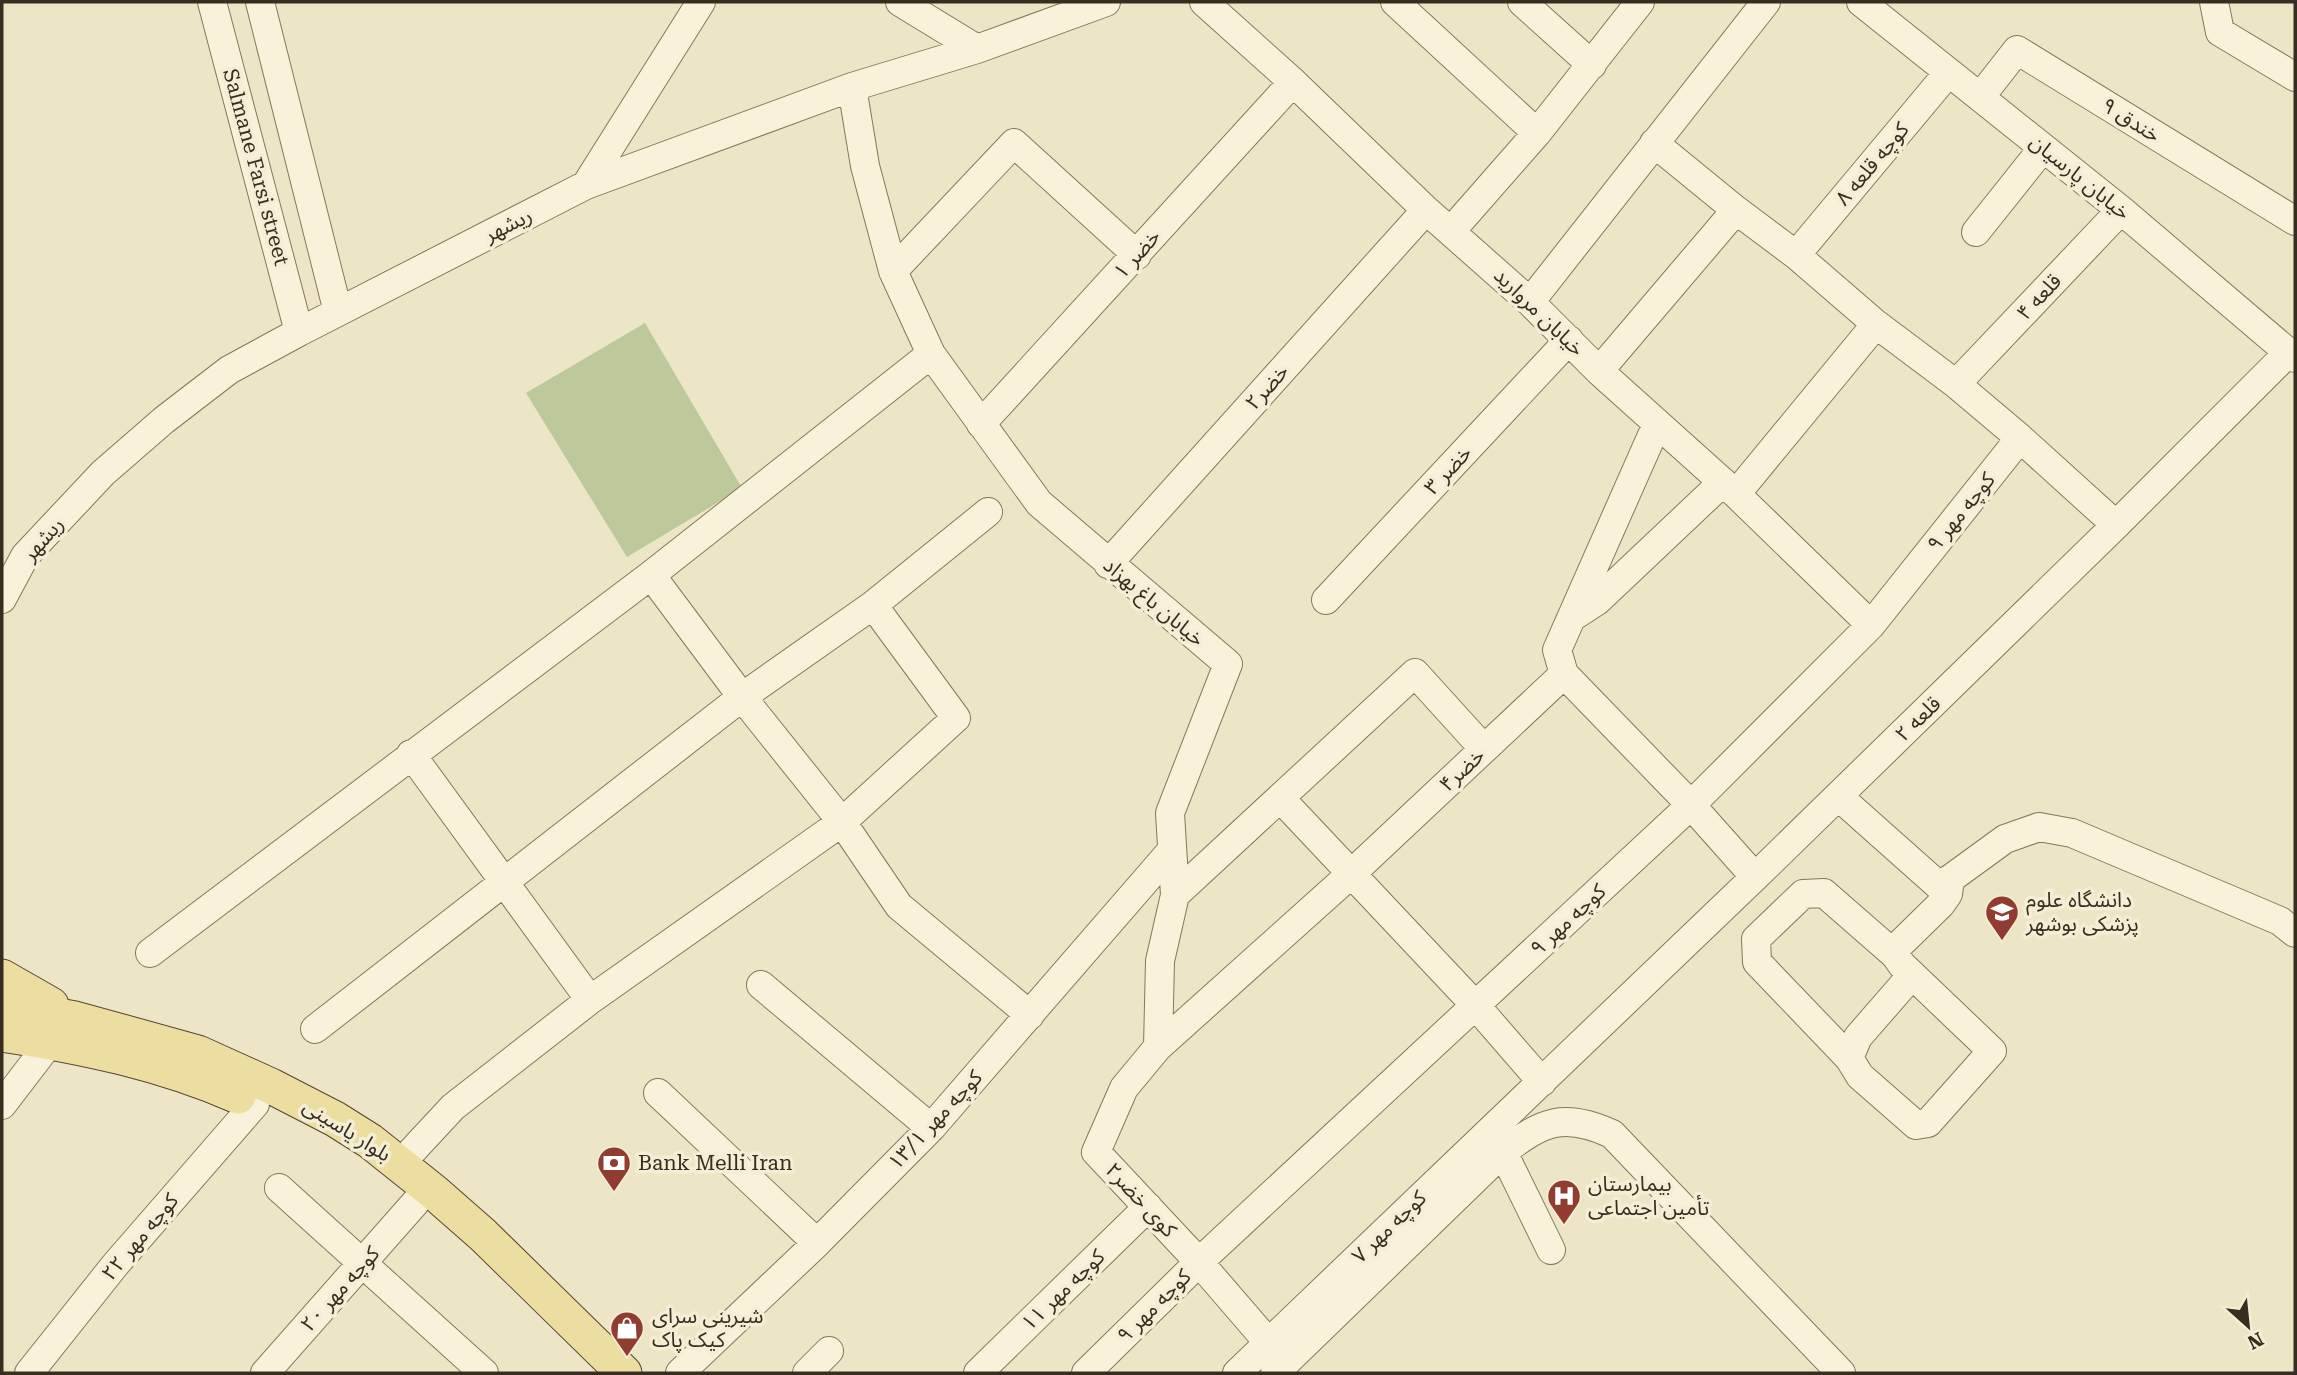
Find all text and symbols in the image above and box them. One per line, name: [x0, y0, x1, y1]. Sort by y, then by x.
street label: Salmane Farsi street: [218, 66, 294, 268]
street label: خندق ۹: [2097, 93, 2165, 147]
street label: کوچه قلعه ۸: [1830, 117, 1915, 211]
street label: خیابان پارسیان: [2024, 129, 2135, 226]
street label: ریشهر: [479, 203, 536, 248]
street label: خضر ۱: [1109, 224, 1165, 284]
street label: خیابان مروارید: [1489, 263, 1589, 361]
street label: قلعه ۴: [2012, 269, 2066, 325]
street label: خضر۲: [1240, 359, 1294, 415]
street label: خضر ۳: [1419, 441, 1477, 499]
street label: کوچه مهر ۹: [1922, 468, 2001, 557]
street label: ریشهر: [17, 512, 69, 567]
street label: خیابان باغ بهزاد: [1097, 553, 1209, 654]
street label: قلعه ۲: [1890, 692, 1946, 746]
street label: خضر۴: [1435, 743, 1489, 797]
street label: کوچه مهر ۹: [1526, 879, 1611, 962]
place label: دانشگاه علوم پزشکی بوشهر: [2025, 888, 2139, 937]
school or university icon: دانشگاه علوم پزشکی بوشهر: [1983, 893, 2021, 942]
street label: کوچه مهر ۱۳/۱: [883, 1065, 988, 1175]
street label: بلوار یاسینی: [299, 1094, 395, 1166]
bank icon: Bank Melli Iran: [595, 1144, 633, 1193]
place label: Bank Melli Iran: [638, 1151, 793, 1175]
street label: کوی خضر۲: [1101, 1158, 1182, 1242]
place label: بیمارستان تأمین اجتماعی: [1588, 1172, 1709, 1220]
hospital icon: بیمارستان تأمین اجتماعی: [1545, 1177, 1583, 1226]
street label: کوچه مهر ۷: [1347, 1186, 1432, 1269]
street label: کوچه مهر ۲۲: [97, 1189, 184, 1286]
street label: کوچه مهر ۲۰: [296, 1241, 385, 1337]
street label: کوچه مهر ۱۱: [1017, 1244, 1110, 1336]
street label: کوچه مهر ۹: [1112, 1264, 1197, 1348]
north arrow: [2213, 1291, 2283, 1361]
place label: شیرینی سرای کیک پاک: [652, 1304, 763, 1353]
shop icon: شیرینی سرای کیک پاک: [608, 1309, 646, 1358]
text: N: [2243, 1327, 2267, 1354]

